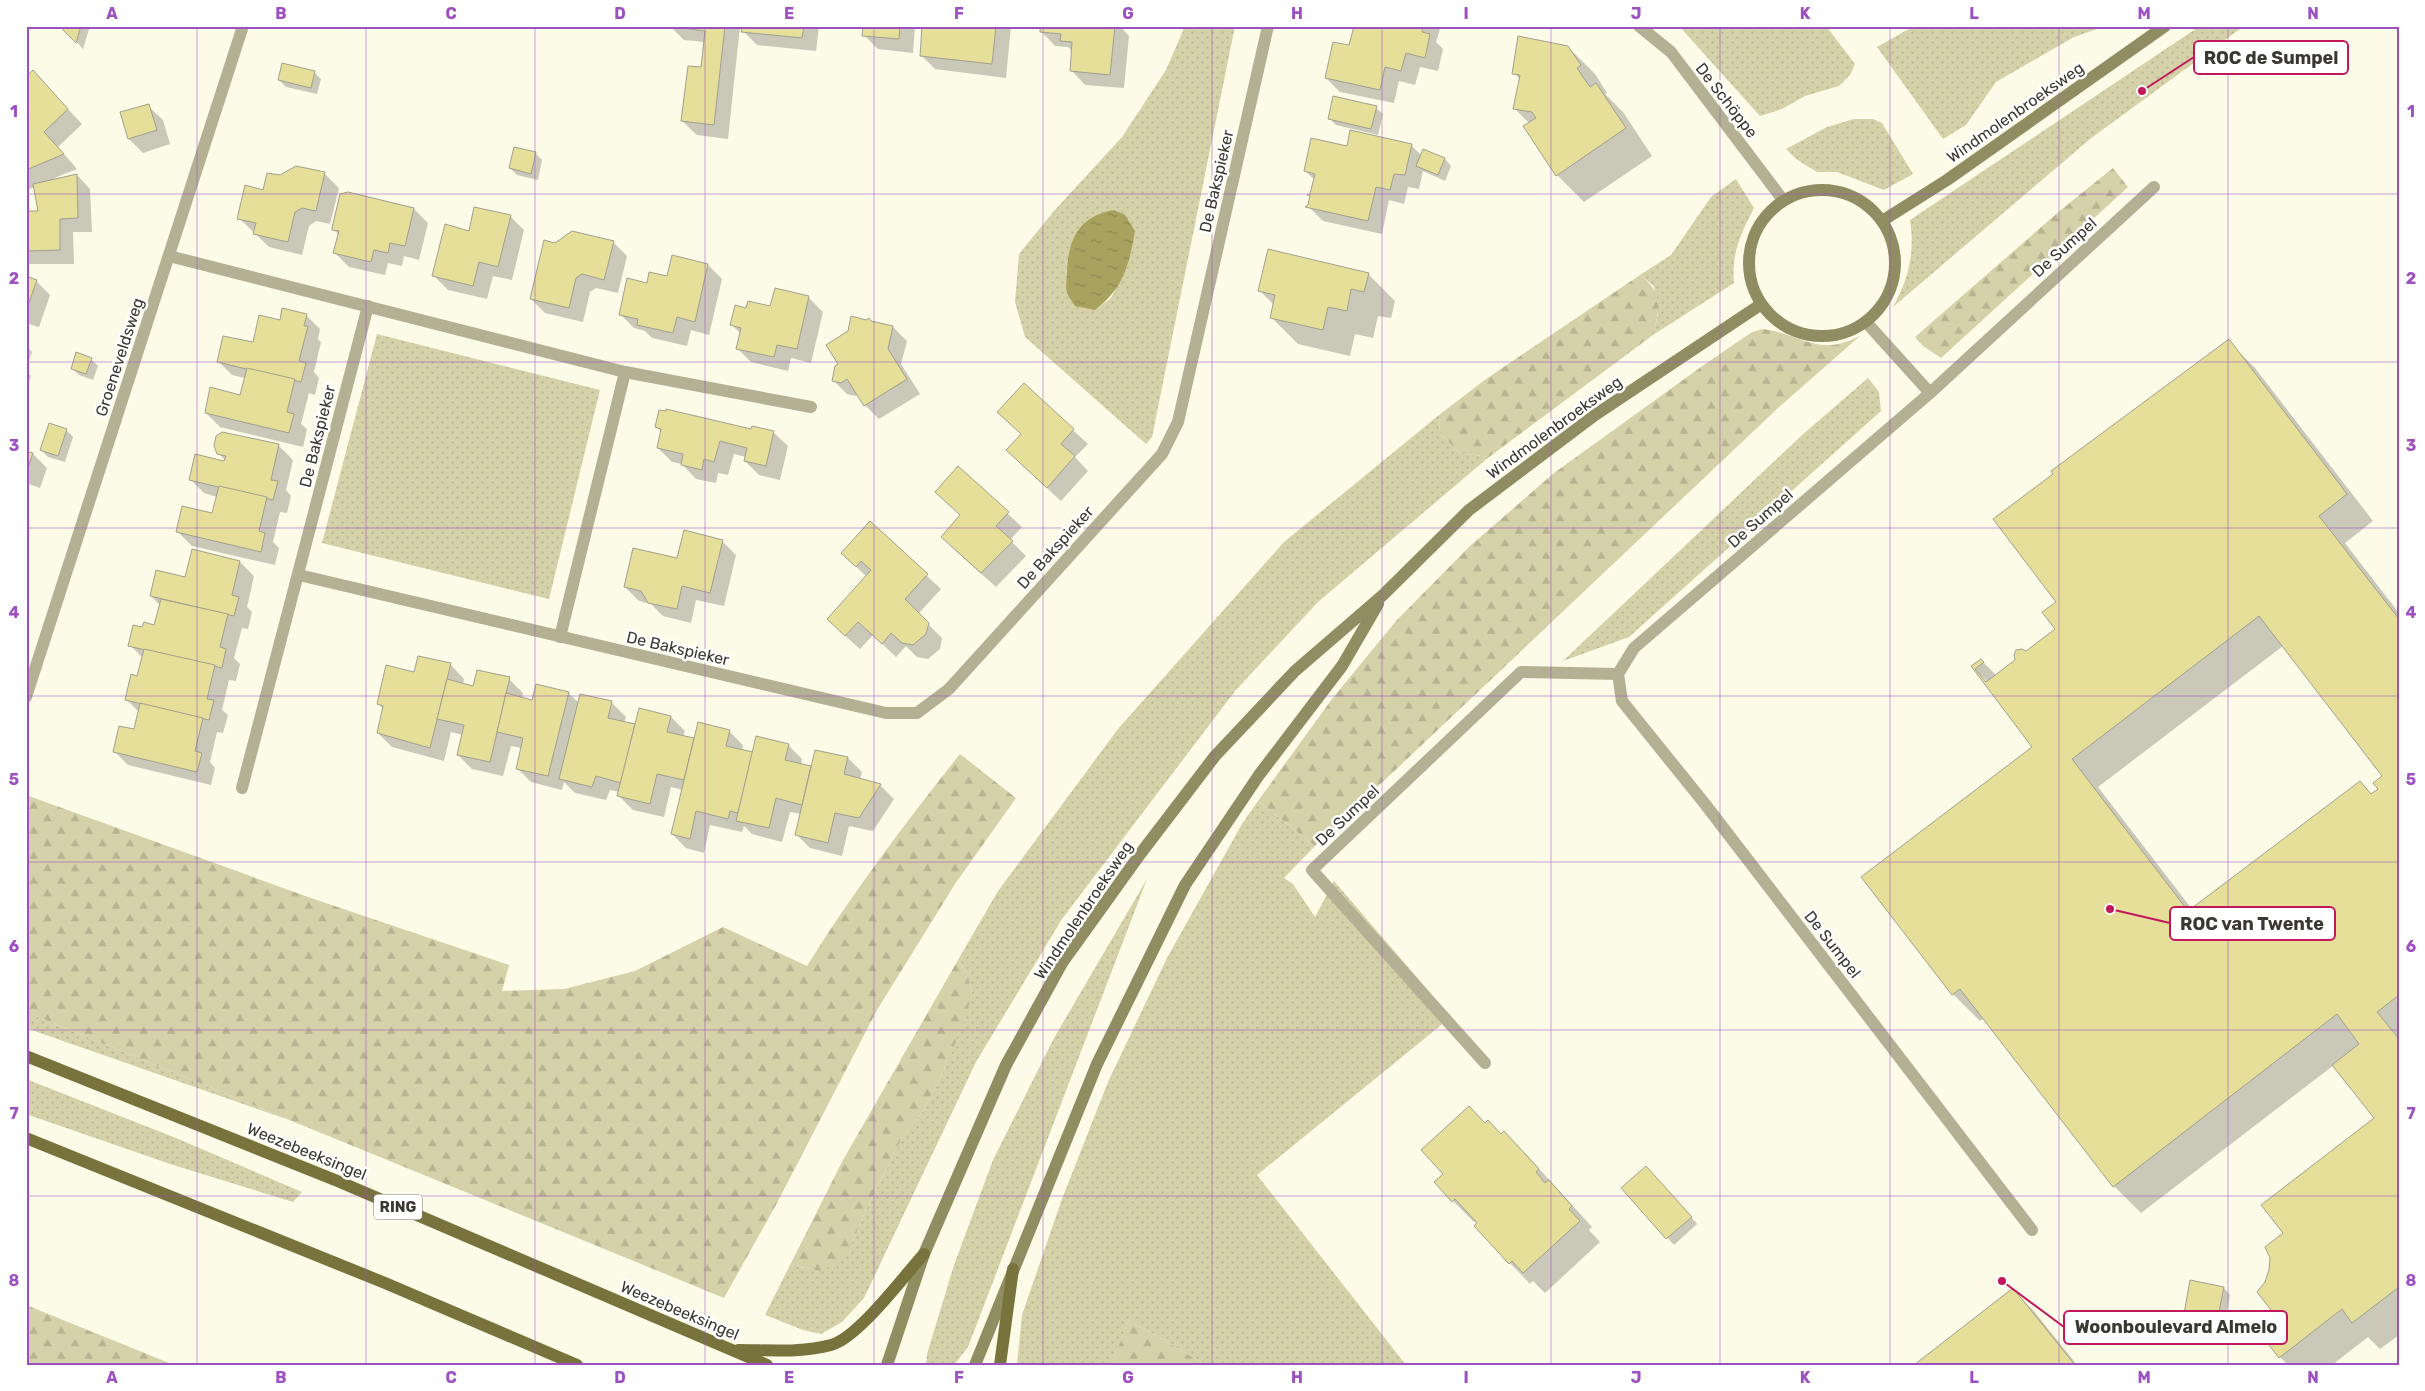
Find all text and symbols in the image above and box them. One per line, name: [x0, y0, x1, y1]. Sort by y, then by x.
text: A: [106, 4, 118, 23]
text: B: [275, 4, 287, 23]
text: C: [445, 4, 457, 23]
text: D: [614, 4, 626, 23]
text: E: [784, 4, 794, 23]
text: F: [954, 4, 964, 23]
text: G: [1122, 4, 1134, 23]
text: H: [1291, 4, 1303, 23]
text: I: [1463, 4, 1469, 23]
text: J: [1631, 4, 1641, 23]
text: K: [1800, 4, 1811, 23]
text: L: [1969, 4, 1979, 23]
text: M: [2137, 4, 2151, 23]
text: N: [2307, 4, 2319, 23]
callout: ROC de Sumpel: [2194, 41, 2348, 74]
text: ROC de Sumpel: [2204, 47, 2338, 69]
street label: Windmolenbroeksweg: [1943, 58, 2087, 167]
street label: De Schöppe: [1692, 59, 1762, 142]
text: 1: [10, 102, 18, 121]
text: 1: [2407, 102, 2415, 121]
street label: De Bakspieker: [1195, 128, 1238, 234]
street label: De Sumpel: [2028, 214, 2100, 281]
text: 2: [9, 269, 19, 288]
text: 2: [2406, 269, 2416, 288]
street label: Groeneveldsweg: [91, 296, 148, 419]
street label: Windmolenbroeksweg: [1483, 372, 1626, 483]
street label: De Bakspieker: [296, 383, 339, 489]
text: 3: [9, 436, 19, 455]
text: 3: [2406, 436, 2416, 455]
street label: De Sumpel: [1724, 485, 1797, 552]
street label: De Bakspieker: [1013, 502, 1098, 593]
text: 4: [9, 603, 20, 622]
text: 4: [2406, 603, 2417, 622]
street label: De Bakspieker: [625, 627, 731, 670]
text: 5: [9, 770, 19, 789]
text: 5: [2406, 770, 2416, 789]
street label: De Sumpel: [1312, 781, 1383, 850]
street label: Windmolenbroeksweg: [1030, 838, 1137, 983]
street label: De Sumpel: [1800, 907, 1865, 982]
callout: ROC van Twente: [2170, 907, 2335, 940]
text: ROC van Twente: [2180, 913, 2324, 935]
text: 6: [9, 937, 19, 956]
text: 6: [2406, 937, 2416, 956]
text: 7: [9, 1104, 19, 1123]
text: 7: [2406, 1104, 2416, 1123]
street label: Weezebeeksingel: [244, 1119, 369, 1184]
road number: RING: [374, 1194, 422, 1220]
text: 8: [9, 1271, 20, 1290]
text: 8: [2406, 1271, 2417, 1290]
street label: Weezebeeksingel: [618, 1277, 742, 1344]
callout: Woonboulevard Almelo: [2064, 1311, 2287, 1344]
text: Woonboulevard Almelo: [2075, 1316, 2277, 1338]
text: A: [106, 1368, 118, 1387]
text: B: [275, 1368, 287, 1387]
text: C: [445, 1368, 457, 1387]
text: D: [614, 1368, 626, 1387]
text: E: [784, 1368, 794, 1387]
text: F: [954, 1368, 964, 1387]
text: G: [1122, 1368, 1134, 1387]
text: H: [1291, 1368, 1303, 1387]
text: I: [1463, 1368, 1469, 1387]
text: J: [1631, 1368, 1641, 1387]
text: K: [1800, 1368, 1811, 1387]
text: L: [1969, 1368, 1979, 1387]
text: M: [2137, 1368, 2151, 1387]
text: N: [2307, 1368, 2319, 1387]

